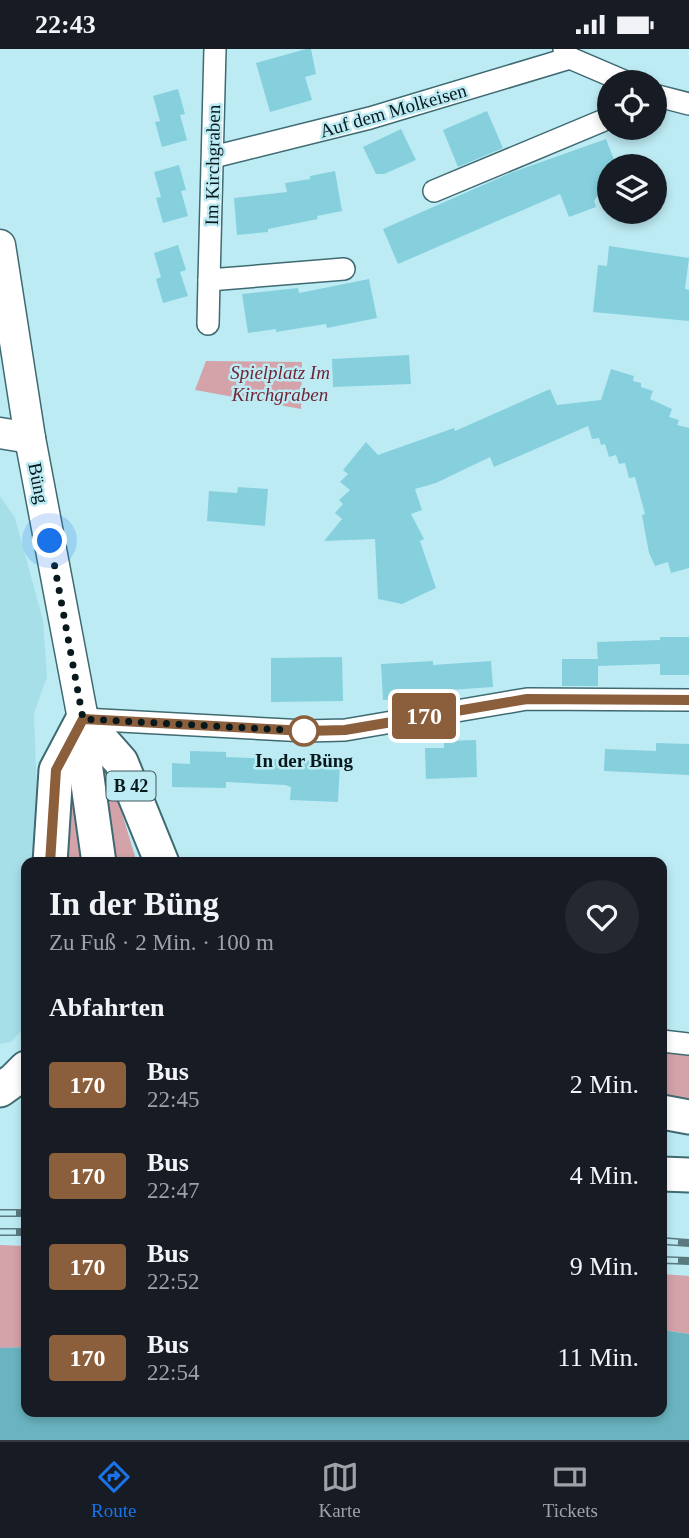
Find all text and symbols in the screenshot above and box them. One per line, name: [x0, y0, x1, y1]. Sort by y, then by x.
text: 22:43: [35, 10, 96, 39]
map controls: [597, 70, 667, 224]
button: locate: [597, 70, 667, 140]
street label: Auf dem Molkeisen: [317, 79, 470, 142]
street label: Im Kirchgraben: [201, 104, 224, 226]
button: layers: [597, 154, 667, 224]
park label: Spielplatz Im Kirchgraben: [230, 362, 330, 405]
street label: Büng: [24, 461, 53, 506]
your location: [32, 523, 67, 558]
line badge: 170: [384, 693, 464, 739]
text: 170: [406, 703, 442, 729]
marker: In der Büng: [289, 716, 319, 746]
place label: In der Büng: [255, 750, 353, 771]
road number: B 42: [106, 771, 156, 801]
button: heart: [565, 880, 639, 954]
text: In der Büng: [49, 886, 219, 922]
text: Zu Fuß · 2 Min. · 100 m: [49, 930, 274, 955]
text: Abfahrten: [49, 993, 165, 1022]
text: Bus: [147, 1057, 189, 1086]
text: 2 Min.: [570, 1070, 639, 1099]
text: 170: [70, 1072, 106, 1098]
text: 22:45: [147, 1087, 199, 1112]
text: Bus: [147, 1148, 189, 1177]
text: 4 Min.: [570, 1161, 639, 1190]
text: 170: [70, 1163, 106, 1189]
text: 22:47: [147, 1178, 199, 1203]
text: Bus: [147, 1239, 189, 1268]
text: 9 Min.: [570, 1252, 639, 1281]
text: 170: [70, 1254, 106, 1280]
text: 22:52: [147, 1269, 199, 1294]
text: Bus: [147, 1330, 189, 1359]
text: 11 Min.: [558, 1343, 639, 1372]
text: 170: [70, 1345, 106, 1371]
text: 22:54: [147, 1360, 199, 1385]
tab: Route: [91, 1458, 136, 1522]
tab: Karte: [318, 1458, 361, 1522]
tab: Tickets: [543, 1458, 598, 1522]

